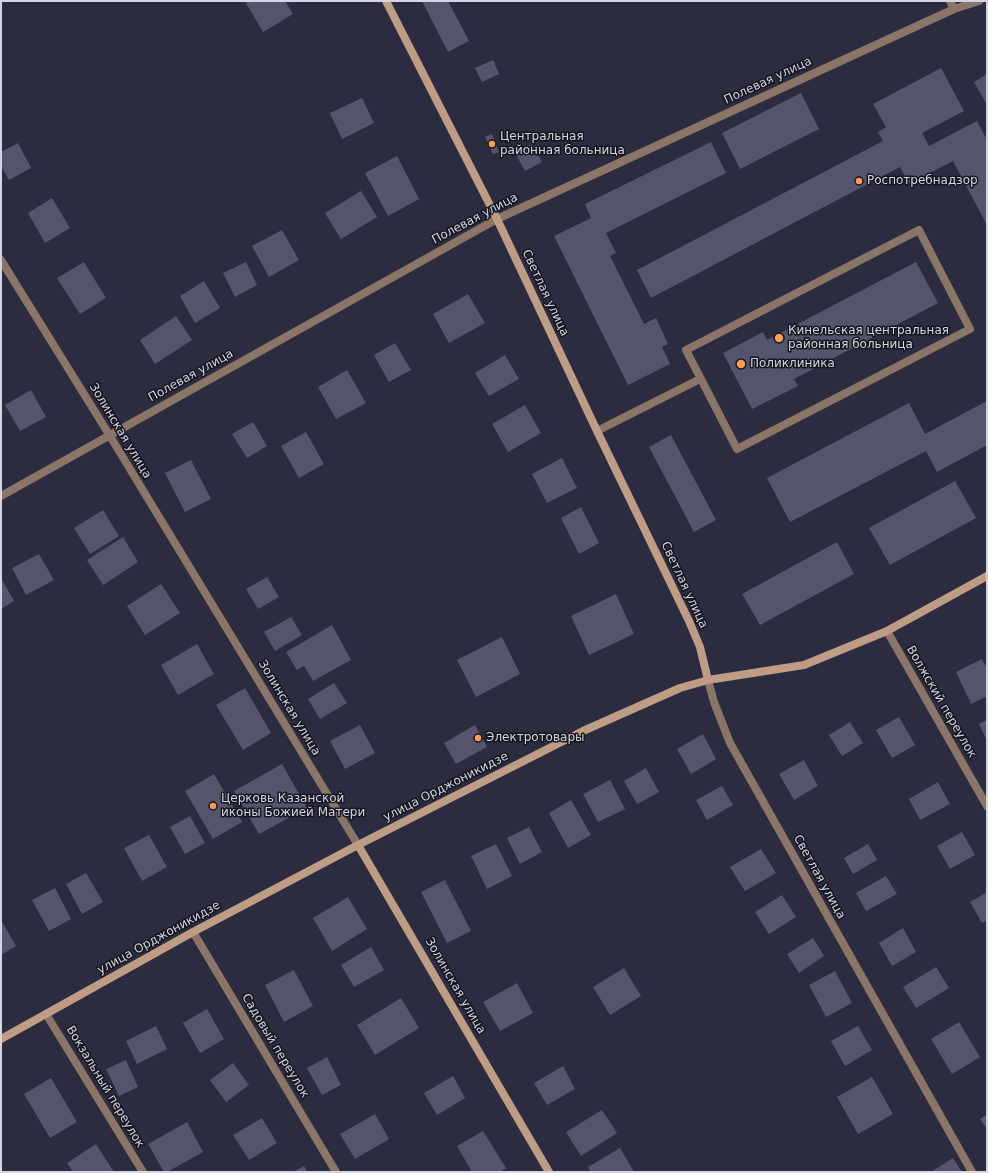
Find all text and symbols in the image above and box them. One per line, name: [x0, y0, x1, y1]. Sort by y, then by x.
street label: Полевая улица: [722, 54, 814, 108]
place label: Центральная районная больница: [500, 130, 625, 158]
marker: Центральная районная больница: [487, 139, 497, 149]
place label: Роспотребнадзор: [867, 174, 978, 188]
marker: Роспотребнадзор: [854, 176, 864, 186]
street label: Полевая улица: [430, 190, 520, 248]
street label: Светлая улица: [519, 247, 571, 339]
place label: Кинельская центральная районная больница: [788, 324, 949, 352]
marker: Кинельская центральная районная больница: [773, 332, 785, 344]
street label: Полевая улица: [146, 347, 236, 405]
place label: Поликлиника: [750, 357, 835, 371]
marker: Поликлиника: [735, 358, 747, 370]
street label: Золинская улица: [86, 381, 154, 481]
street label: Светлая улица: [658, 539, 710, 631]
street label: Волжский переулок: [903, 643, 979, 761]
street label: Золинская улица: [255, 658, 323, 758]
place label: Электротовары: [486, 731, 584, 745]
marker: Электротовары: [473, 733, 483, 743]
street label: улица Орджоникидзе: [381, 749, 511, 825]
place label: Церковь Казанской иконы Божией Матери: [221, 792, 365, 820]
marker: Церковь Казанской иконы Божией Матери: [208, 801, 218, 811]
street label: Светлая улица: [790, 832, 848, 922]
street label: улица Орджоникидзе: [95, 898, 223, 978]
street label: Золинская улица: [422, 935, 488, 1037]
street label: Садовый переулок: [238, 991, 312, 1101]
street label: Вокзальный переулок: [63, 1023, 147, 1151]

